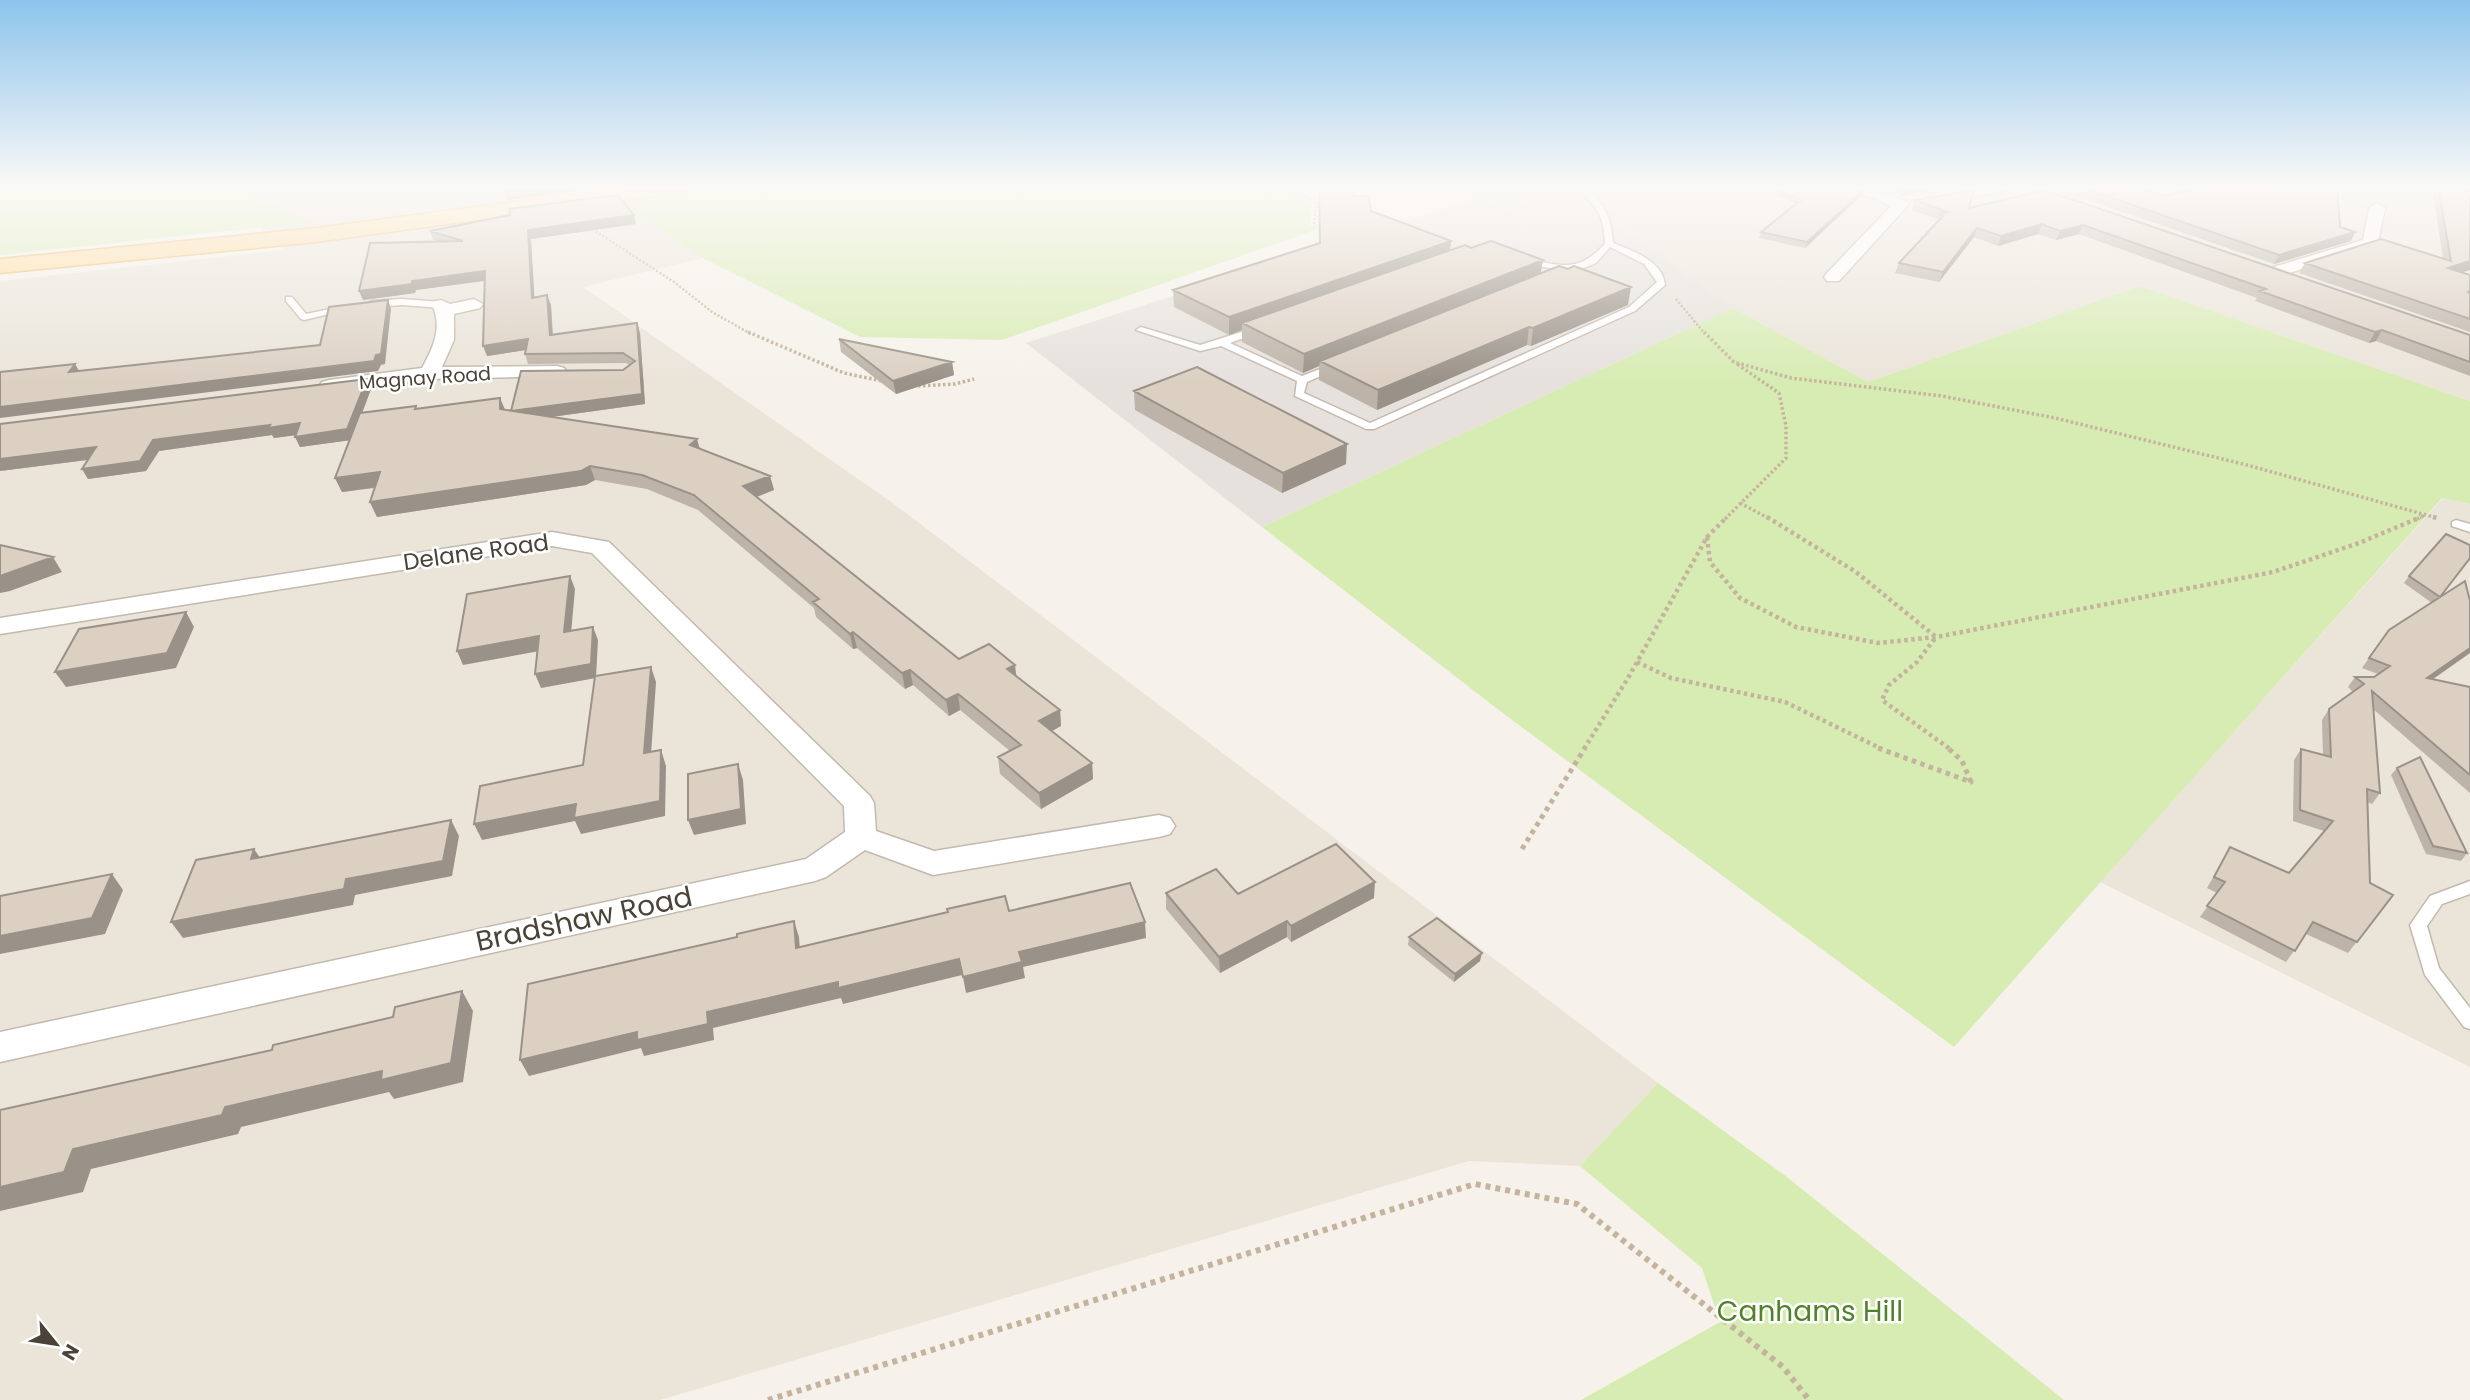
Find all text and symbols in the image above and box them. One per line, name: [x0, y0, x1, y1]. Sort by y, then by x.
street label: Magnay Road: [358, 360, 492, 396]
street label: Delane Road: [401, 526, 551, 578]
street label: Bradshaw Road: [472, 877, 696, 961]
park label: Canhams Hill: [1717, 1292, 1903, 1331]
north arrow: [21, 1309, 91, 1379]
text: N: [55, 1339, 86, 1365]

